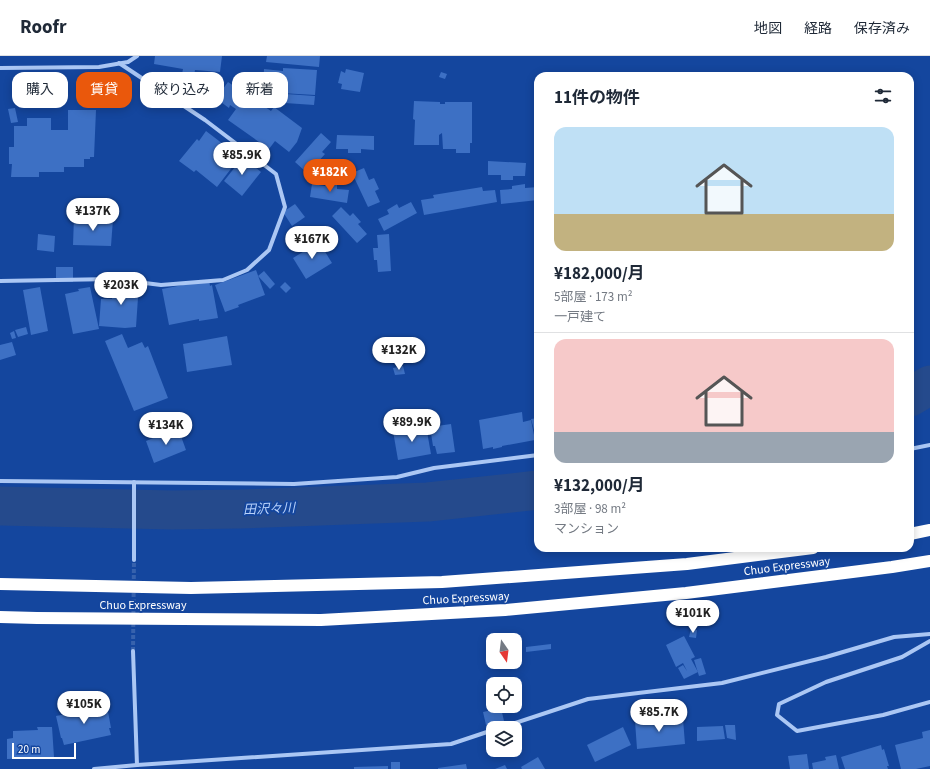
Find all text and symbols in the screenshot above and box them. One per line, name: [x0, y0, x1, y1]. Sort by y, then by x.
text: Roofr: [20, 14, 67, 41]
text: 地図: [754, 19, 782, 39]
text: 経路: [804, 19, 832, 39]
text: 保存済み: [854, 19, 910, 39]
chip: 購入: [12, 72, 68, 108]
chip: 賃貸: [76, 72, 132, 108]
chip: 絞り込み: [140, 72, 224, 108]
chip: 新着: [232, 72, 288, 108]
icon: filters: [872, 85, 894, 107]
text: 11件の物件: [554, 86, 640, 110]
pin: ¥85.9K: [209, 142, 275, 176]
text: ¥85.9K: [222, 146, 262, 164]
icon: home: [688, 153, 760, 225]
pin: ¥182K: [302, 159, 358, 193]
text: ¥182K: [312, 163, 348, 181]
pin: ¥137K: [65, 198, 121, 232]
text: ¥137K: [75, 202, 111, 220]
pin: ¥167K: [284, 226, 340, 260]
text: ¥167K: [294, 230, 330, 248]
text: ¥182,000/月: [554, 262, 645, 286]
pin: ¥203K: [93, 272, 149, 306]
text: ¥203K: [103, 276, 139, 294]
text: 5部屋 · 173 m²: [554, 288, 632, 306]
text: 一戸建て: [554, 308, 606, 326]
pin: ¥132K: [371, 337, 427, 371]
text: ¥132K: [381, 341, 417, 359]
icon: home: [688, 365, 760, 437]
pin: ¥89.9K: [379, 409, 445, 443]
pin: ¥134K: [138, 412, 194, 446]
text: ¥89.9K: [392, 413, 432, 431]
text: ¥134K: [148, 416, 184, 434]
text: ¥132,000/月: [554, 474, 645, 498]
water label: 田沢々川: [243, 499, 297, 519]
text: 3部屋 · 98 m²: [554, 500, 626, 518]
text: マンション: [554, 520, 619, 538]
street label: Chuo Expressway: [743, 553, 832, 580]
street label: Chuo Expressway: [422, 588, 510, 609]
street label: Chuo Expressway: [100, 597, 187, 614]
pin: ¥101K: [665, 600, 721, 634]
text: ¥101K: [675, 604, 711, 622]
north arrow: [486, 633, 522, 669]
map controls: [486, 633, 522, 757]
button: locate: [486, 677, 522, 713]
pin: ¥105K: [56, 691, 112, 725]
text: ¥105K: [66, 695, 102, 713]
pin: ¥85.7K: [626, 699, 692, 733]
text: ¥85.7K: [639, 703, 679, 721]
button: layers: [486, 721, 522, 757]
scale bar: [12, 741, 76, 760]
text: 20 m: [18, 742, 40, 757]

